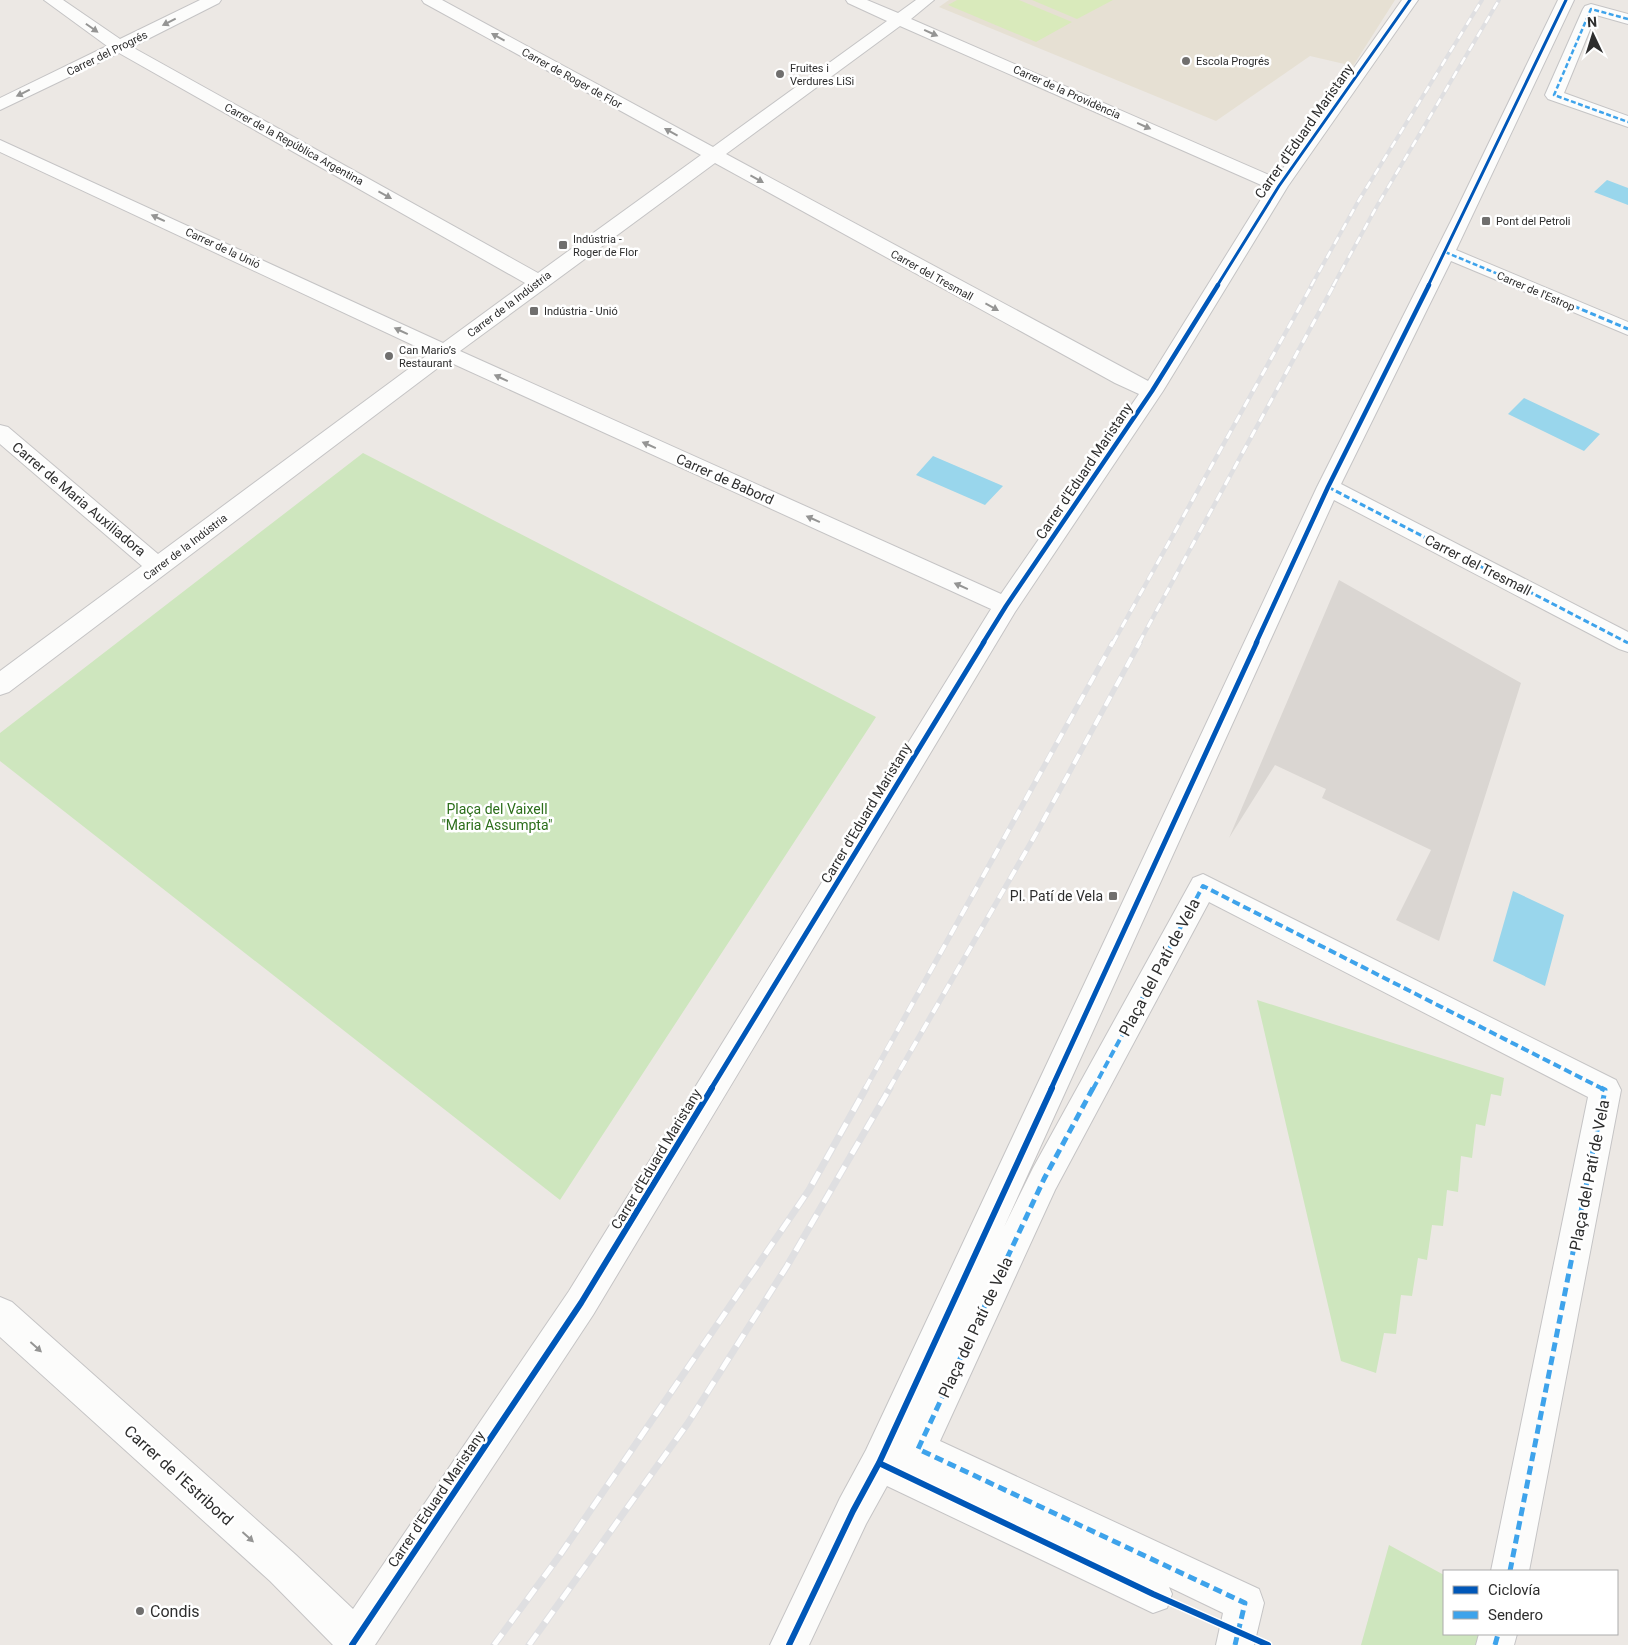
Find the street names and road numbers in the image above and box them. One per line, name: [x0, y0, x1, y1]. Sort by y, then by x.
street label: Carrer del Progrés: [65, 28, 150, 79]
street label: Carrer de Roger de Flor: [519, 45, 624, 112]
street label: Carrer d'Eduard Maristany: [1251, 60, 1357, 201]
street label: Carrer de la Providència: [1011, 63, 1123, 122]
street label: Carrer de la República Argentina: [222, 101, 366, 188]
street label: Carrer de la Unió: [183, 225, 262, 271]
street label: Carrer del Tresmall: [888, 247, 975, 303]
street label: Carrer de la Indústria: [465, 269, 554, 340]
street label: Carrer de l'Estrop: [1495, 269, 1577, 314]
street label: Carrer d'Eduard Maristany: [1032, 400, 1136, 542]
street label: Carrer de Maria Auxiliadora: [9, 439, 149, 559]
street label: Carrer de Babord: [674, 450, 776, 508]
street label: Carrer de la Indústria: [141, 512, 230, 583]
street label: Carrer del Tresmall: [1422, 531, 1534, 599]
street label: Carrer d'Eduard Maristany: [818, 740, 914, 886]
street label: Plaça del Patí de Vela: [1115, 895, 1204, 1039]
street label: Carrer d'Eduard Maristany: [608, 1086, 704, 1232]
street label: Plaça del Patí de Vela: [1566, 1098, 1613, 1252]
street label: Plaça del Patí de Vela: [934, 1254, 1016, 1401]
street label: Carrer de l'Estribord: [120, 1421, 237, 1529]
street label: Carrer d'Eduard Maristany: [384, 1428, 488, 1570]

